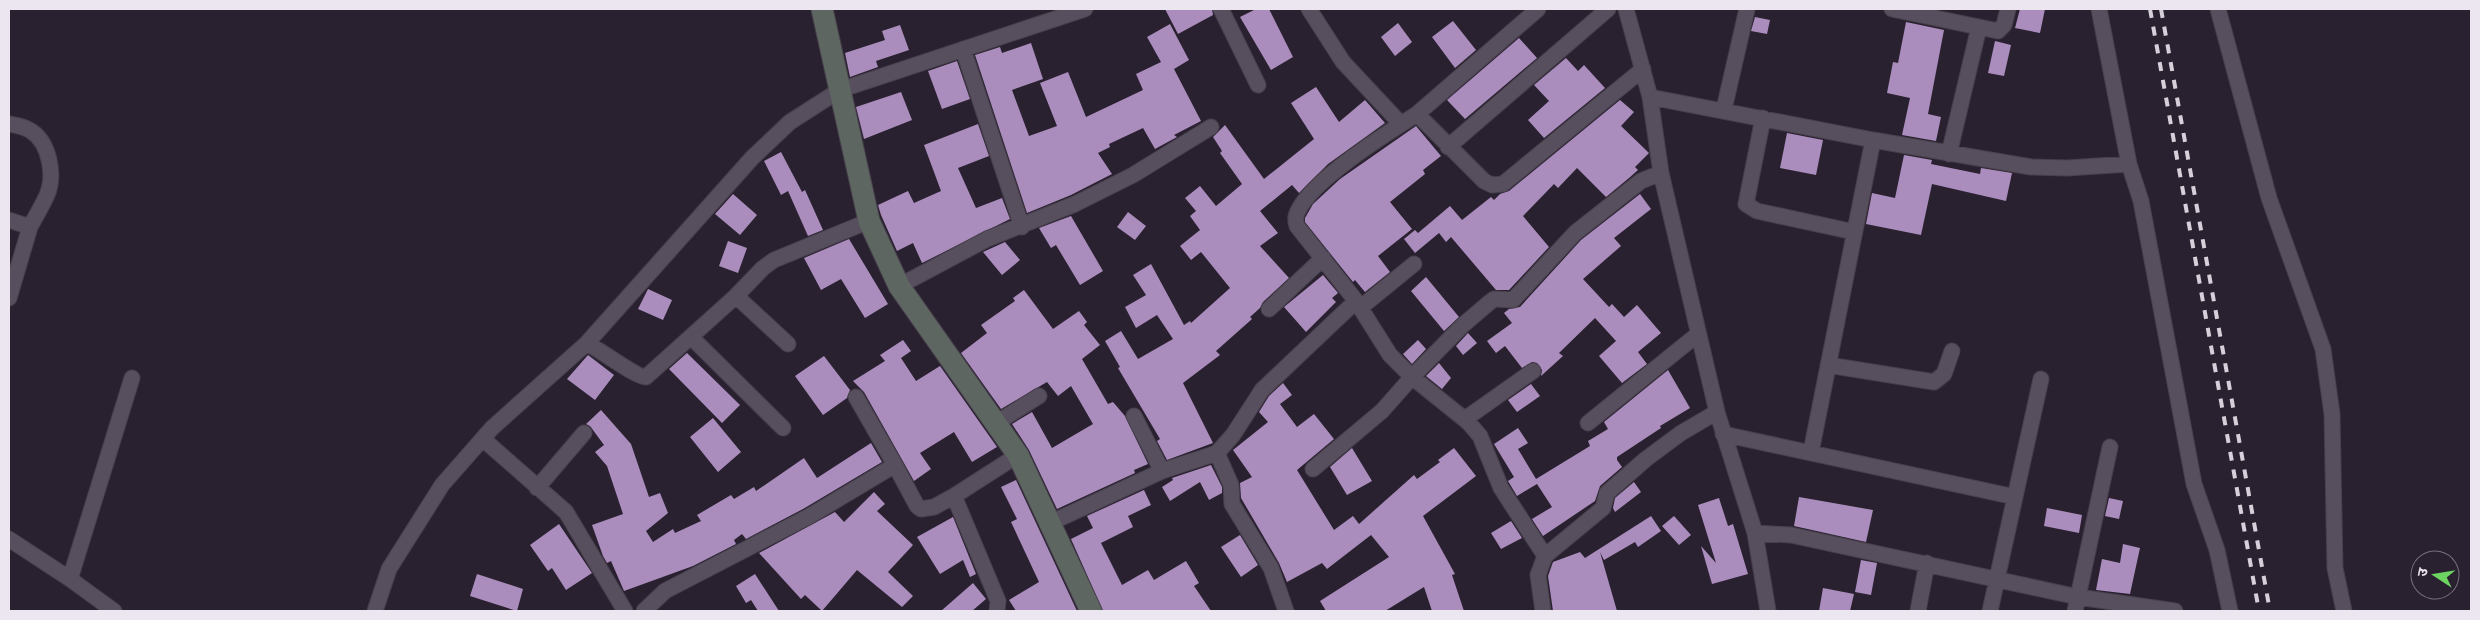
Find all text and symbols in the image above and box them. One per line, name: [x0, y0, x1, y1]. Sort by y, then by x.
north arrow: [2410, 550, 2460, 600]
text: उ: [2413, 566, 2432, 578]

